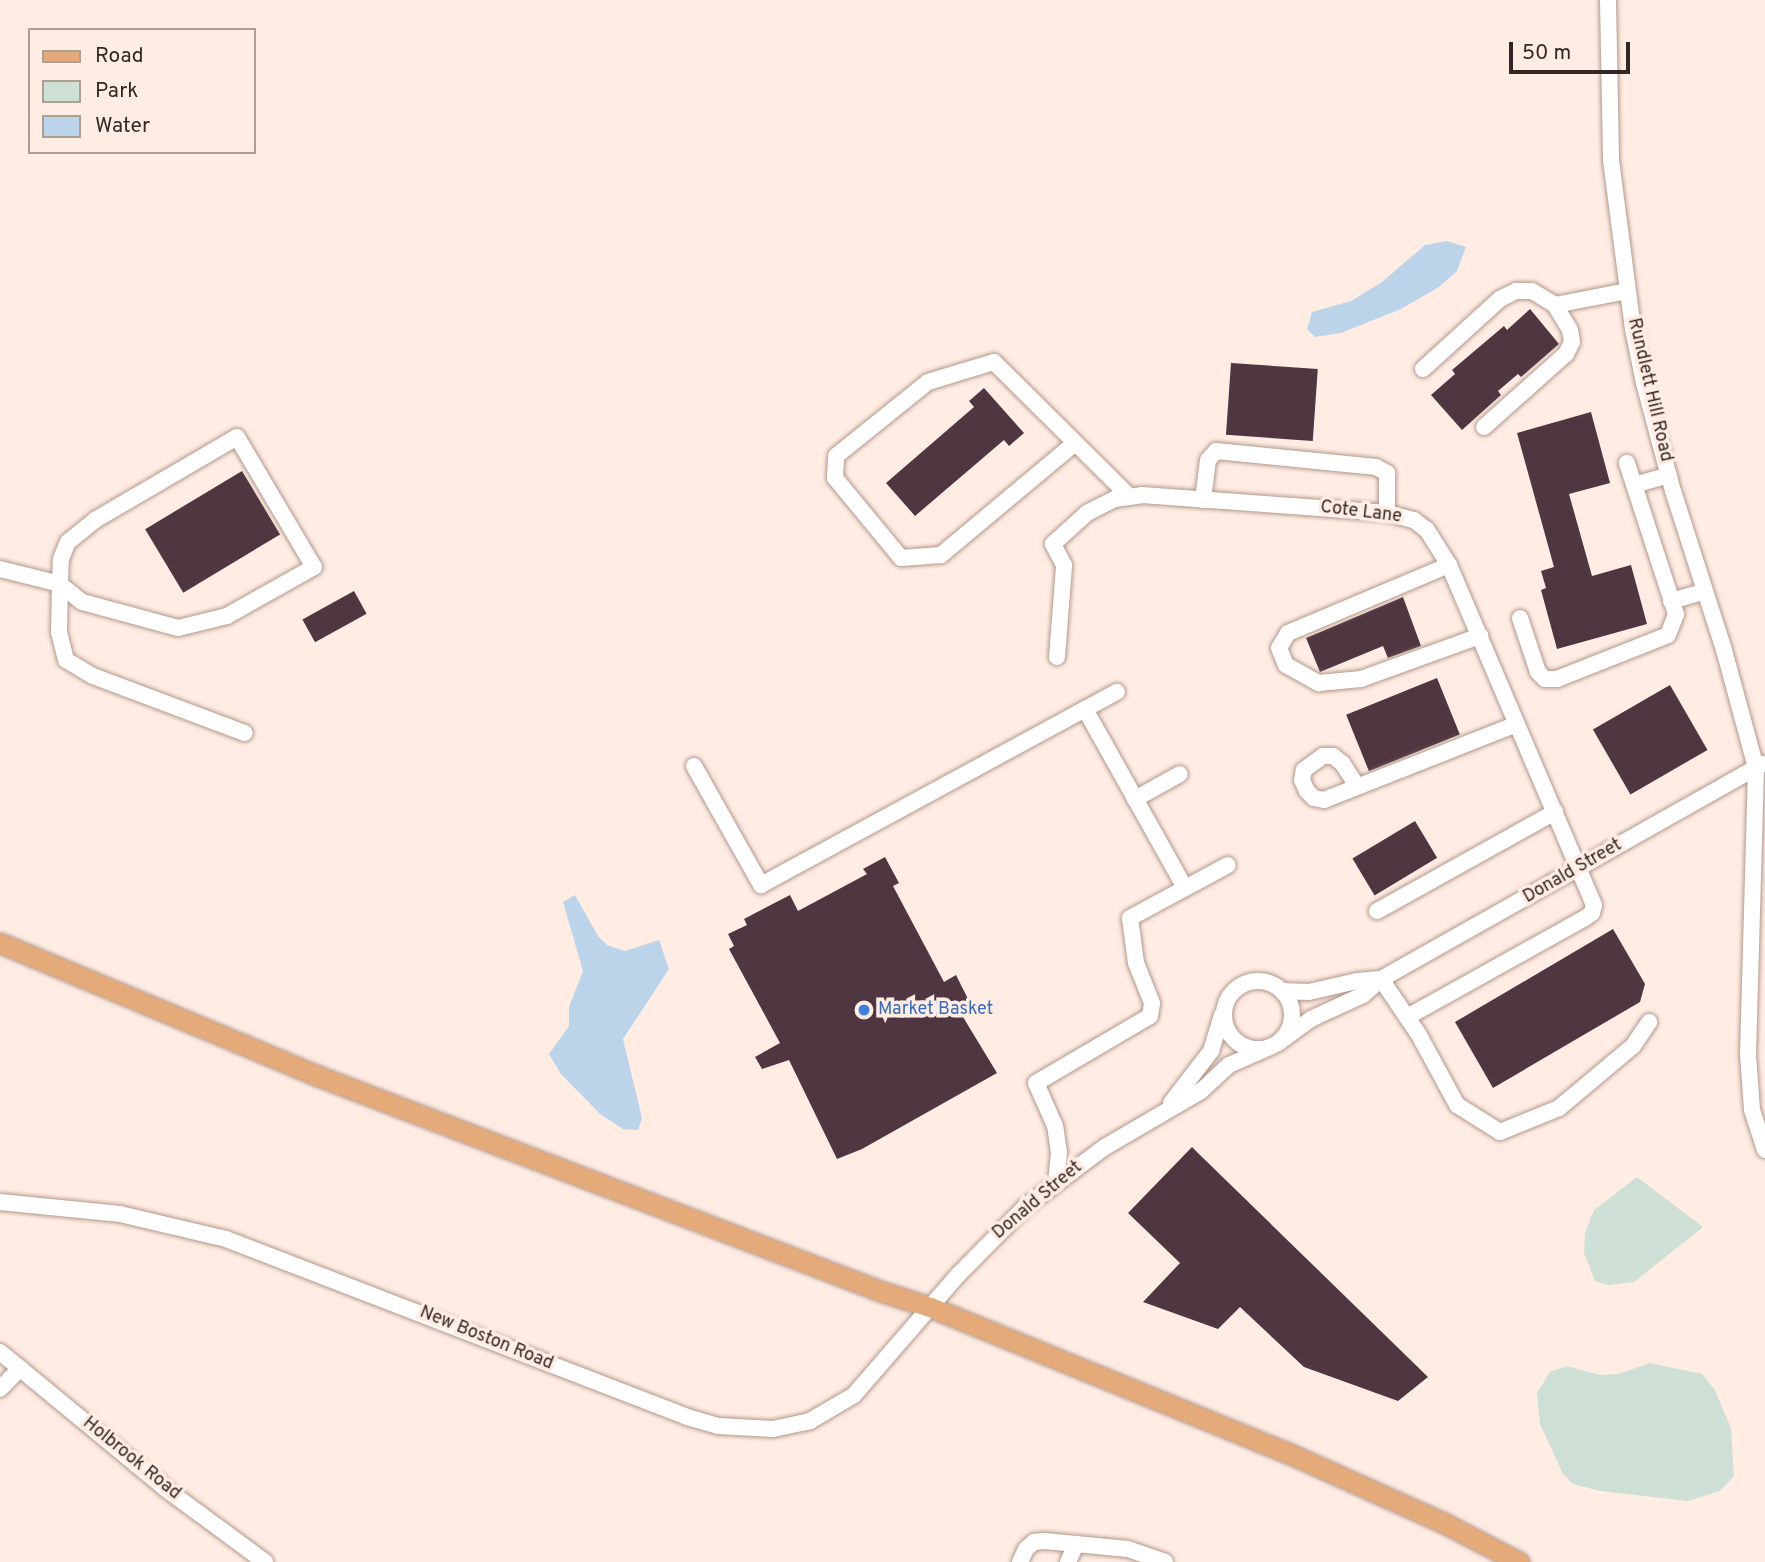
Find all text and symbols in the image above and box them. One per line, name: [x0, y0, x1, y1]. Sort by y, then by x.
legend: [28, 28, 256, 154]
scale bar: [1513, 28, 1634, 72]
text: 50 m: [1522, 40, 1571, 67]
text: Road: [95, 43, 144, 70]
text: Park: [95, 78, 138, 105]
text: Water: [95, 113, 150, 140]
street label: Rundlett Hill Road: [1622, 316, 1676, 464]
street label: Cote Lane: [1319, 497, 1403, 529]
street label: Donald Street: [1520, 835, 1626, 909]
place label: Market Basket: [878, 999, 993, 1021]
marker: Market Basket: [856, 1002, 872, 1018]
street label: Donald Street: [989, 1157, 1087, 1245]
street label: New Boston Road: [416, 1302, 556, 1376]
street label: Holbrook Road: [78, 1413, 184, 1505]

